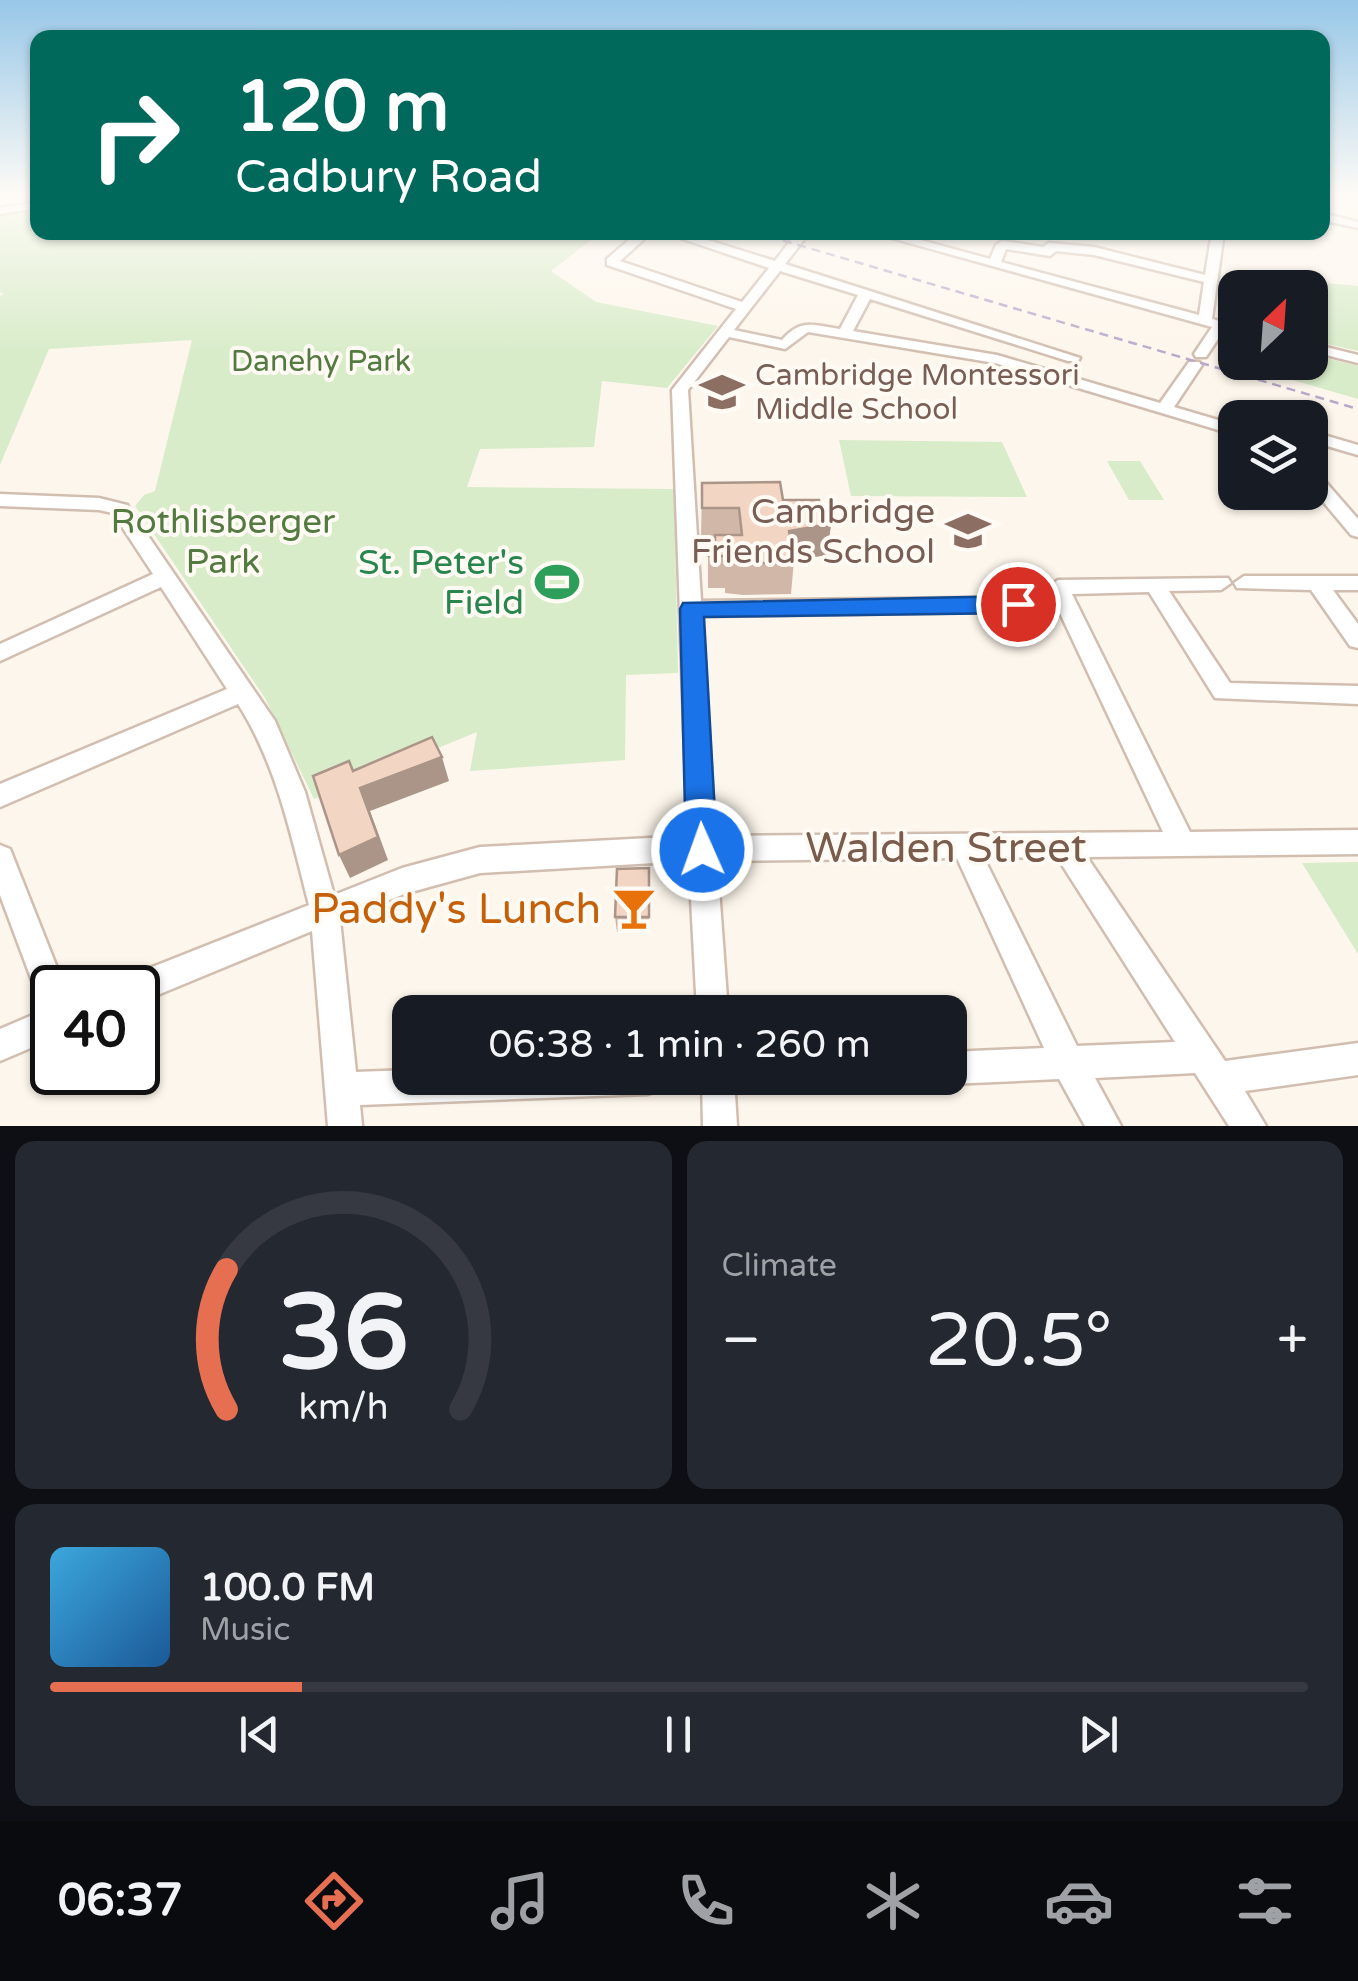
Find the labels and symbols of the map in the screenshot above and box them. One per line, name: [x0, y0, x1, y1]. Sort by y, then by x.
north arrow: [1218, 270, 1328, 380]
park label: Danehy Park: [231, 343, 411, 380]
place label: Cambridge Montessori Middle School: [755, 357, 1080, 428]
school or university icon: Cambridge Montessori Middle School: [698, 368, 746, 416]
place label: Cambridge Friends School: [691, 491, 935, 573]
park label: Rothlisberger Park: [110, 501, 336, 583]
school or university icon: Cambridge Friends School: [944, 507, 992, 555]
place label: St. Peter's Field: [358, 542, 524, 624]
sports icon: St. Peter's Field: [533, 558, 581, 606]
pin: [976, 562, 1061, 647]
position arrow: [650, 798, 754, 902]
street label: Walden Street: [805, 823, 1087, 874]
place label: Paddy's Lunch: [311, 884, 601, 935]
bar icon: Paddy's Lunch: [610, 884, 658, 932]
speed limit sign: 40: [30, 965, 160, 1095]

